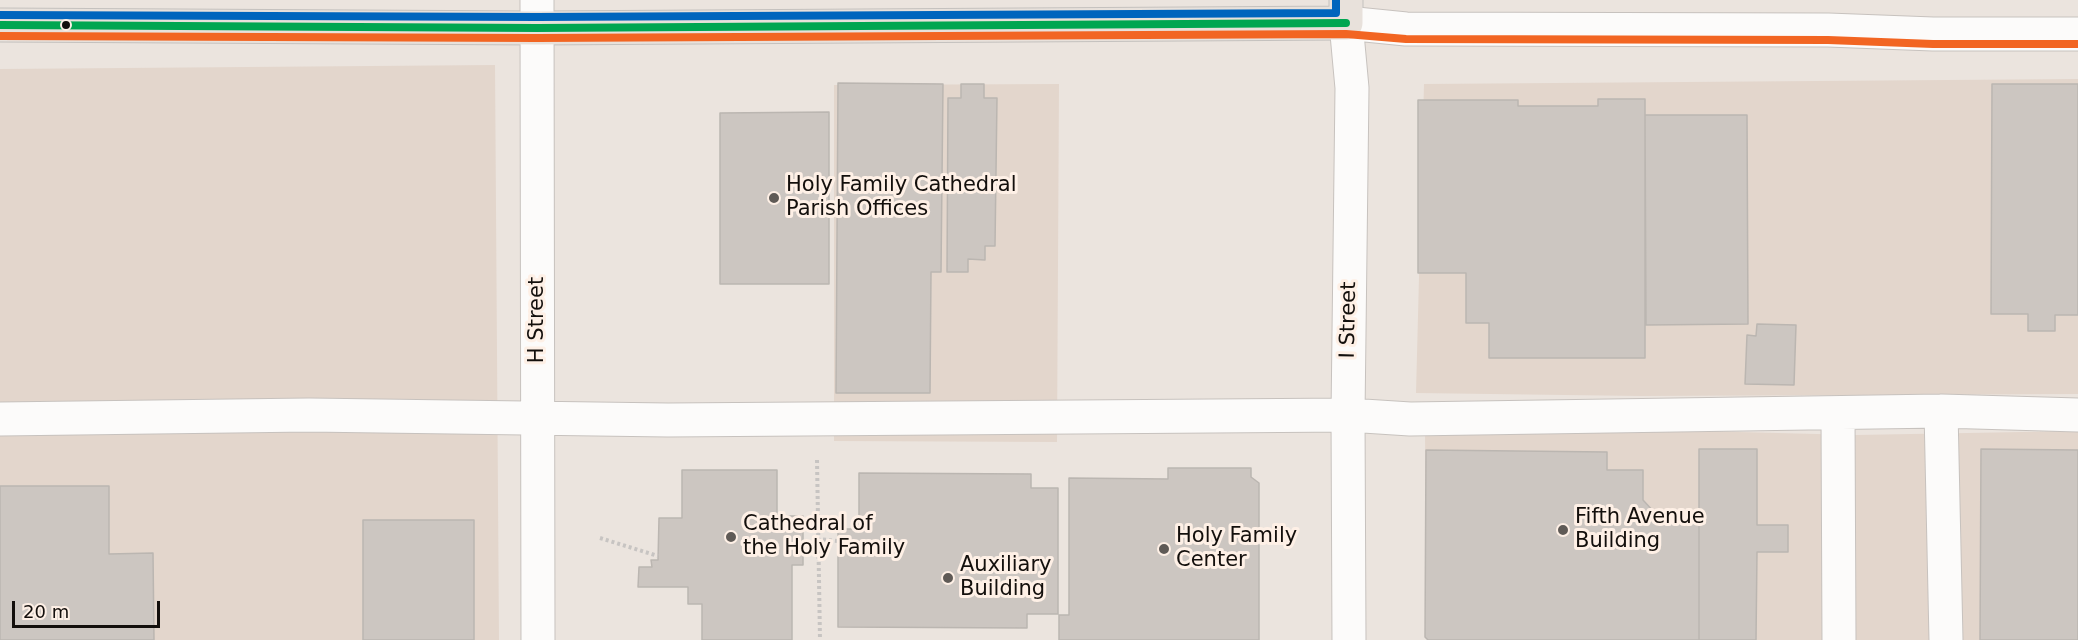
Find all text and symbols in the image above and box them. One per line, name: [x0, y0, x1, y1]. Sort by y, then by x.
unlabelled marker: [60, 19, 72, 31]
place label: Holy Family Cathedral Parish Offices: [786, 173, 1016, 223]
marker: Holy Family Cathedral Parish Offices: [767, 191, 781, 205]
street label: H Street: [525, 277, 551, 363]
street label: I Street: [1336, 281, 1362, 359]
place label: Fifth Avenue Building: [1575, 505, 1705, 555]
place label: Cathedral of the Holy Family: [743, 512, 905, 562]
marker: Fifth Avenue Building: [1556, 523, 1570, 537]
place label: Holy Family Center: [1176, 524, 1297, 574]
marker: Cathedral of the Holy Family: [724, 530, 738, 544]
marker: Holy Family Center: [1157, 542, 1171, 556]
place label: Auxiliary Building: [960, 553, 1052, 603]
marker: Auxiliary Building: [941, 571, 955, 585]
scale bar: [15, 589, 164, 627]
text: 20 m: [23, 601, 69, 622]

